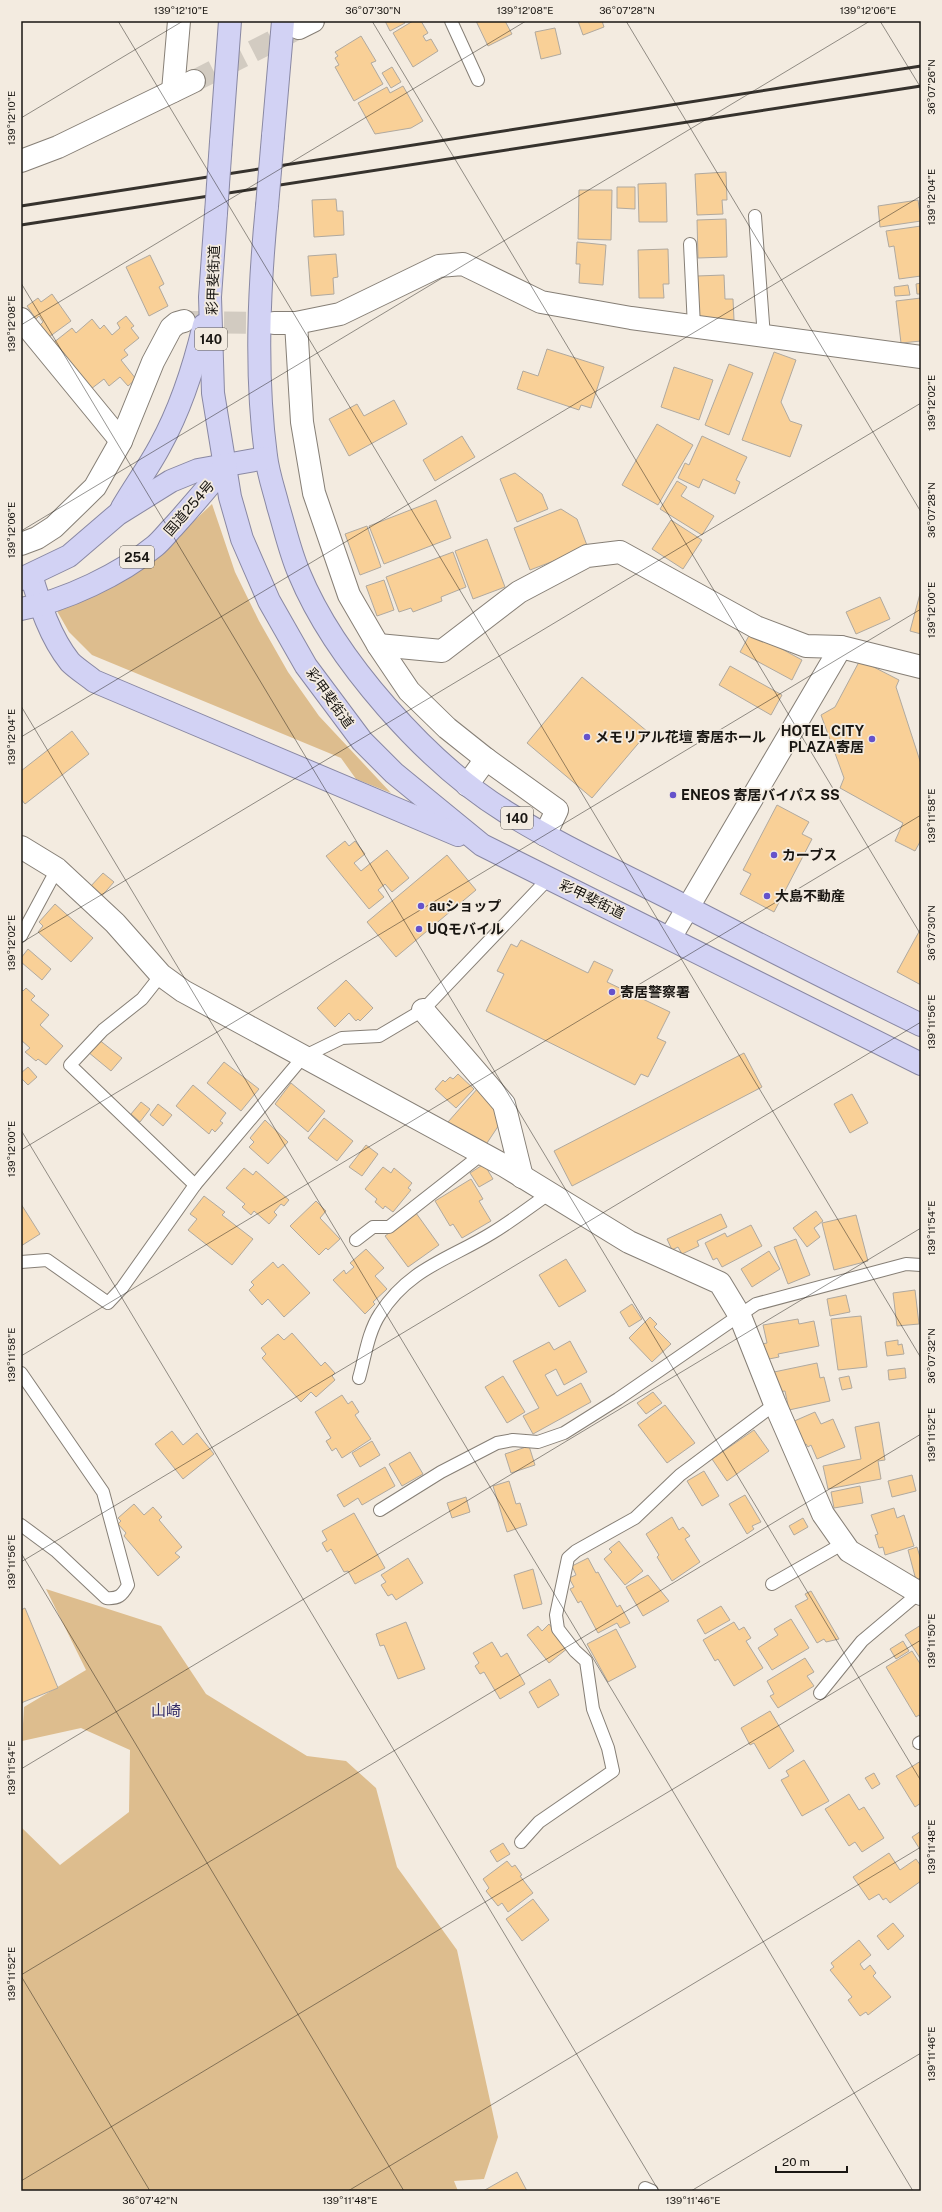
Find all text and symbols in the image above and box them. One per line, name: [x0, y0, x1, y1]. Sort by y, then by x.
text: 139°12'10"E: [154, 4, 208, 16]
text: 36°07'30"N: [345, 4, 401, 16]
text: 139°12'08"E: [497, 4, 553, 16]
text: 36°07'28"N: [599, 4, 655, 16]
text: 139°12'06"E: [840, 4, 896, 16]
text: 36°07'26"N: [925, 59, 937, 115]
text: 139°12'10"E: [5, 91, 17, 145]
text: 139°12'04"E: [925, 169, 937, 225]
street label: 彩甲斐街道: [204, 245, 222, 315]
text: 139°12'08"E: [5, 296, 17, 352]
road number: 140: [195, 328, 227, 350]
text: 139°12'02"E: [925, 375, 937, 431]
street label: 国道254号: [161, 477, 217, 539]
text: 36°07'28"N: [925, 482, 937, 538]
text: 139°12'06"E: [5, 502, 17, 558]
road number: 254: [120, 546, 154, 568]
text: 139°12'00"E: [925, 582, 937, 638]
street label: 彩甲斐街道: [303, 665, 357, 731]
text: 139°12'04"E: [5, 709, 17, 765]
place label: HOTEL CITY PLAZA寄居: [781, 723, 865, 755]
place label: メモリアル花壇 寄居ホール: [595, 729, 766, 745]
marker: メモリアル花壇 寄居ホール: [582, 732, 592, 742]
marker: HOTEL CITY PLAZA寄居: [867, 734, 877, 744]
place label: ENEOS 寄居バイパス SS: [681, 787, 840, 803]
text: 139°11'58"E: [925, 788, 937, 844]
marker: ENEOS 寄居バイパス SS: [668, 790, 678, 800]
road number: 140: [501, 807, 533, 829]
place label: カーブス: [782, 847, 837, 863]
marker: カーブス: [769, 850, 779, 860]
street label: 彩甲斐街道: [557, 876, 627, 922]
place label: 大島不動産: [775, 888, 845, 904]
marker: 大島不動産: [762, 891, 772, 901]
place label: auショップ: [429, 898, 501, 914]
marker: auショップ: [416, 901, 426, 911]
text: 36°07'30"N: [925, 905, 937, 961]
text: 139°12'02"E: [5, 915, 17, 971]
place label: UQモバイル: [427, 921, 504, 937]
marker: UQモバイル: [414, 924, 424, 934]
place label: 寄居警察署: [620, 984, 690, 1000]
marker: 寄居警察署: [607, 987, 617, 997]
text: 139°11'56"E: [925, 995, 937, 1049]
text: 139°12'00"E: [5, 1121, 17, 1177]
text: 139°11'54"E: [925, 1201, 937, 1255]
text: 139°11'58"E: [5, 1327, 17, 1383]
text: 36°07'32"N: [925, 1328, 937, 1384]
text: 139°11'52"E: [925, 1408, 937, 1462]
text: 139°11'56"E: [5, 1535, 17, 1589]
text: 139°11'50"E: [925, 1614, 937, 1668]
district label: 山崎: [151, 1702, 181, 1719]
text: 139°11'54"E: [5, 1741, 17, 1795]
text: 139°11'48"E: [925, 1819, 937, 1875]
text: 139°11'52"E: [5, 1947, 17, 2001]
text: 139°11'46"E: [925, 2027, 937, 2081]
scale bar: [776, 2148, 847, 2174]
text: 20 m: [782, 2155, 810, 2169]
text: 36°07'42"N: [122, 2194, 178, 2206]
text: 139°11'48"E: [322, 2194, 378, 2206]
text: 139°11'46"E: [666, 2194, 720, 2206]

